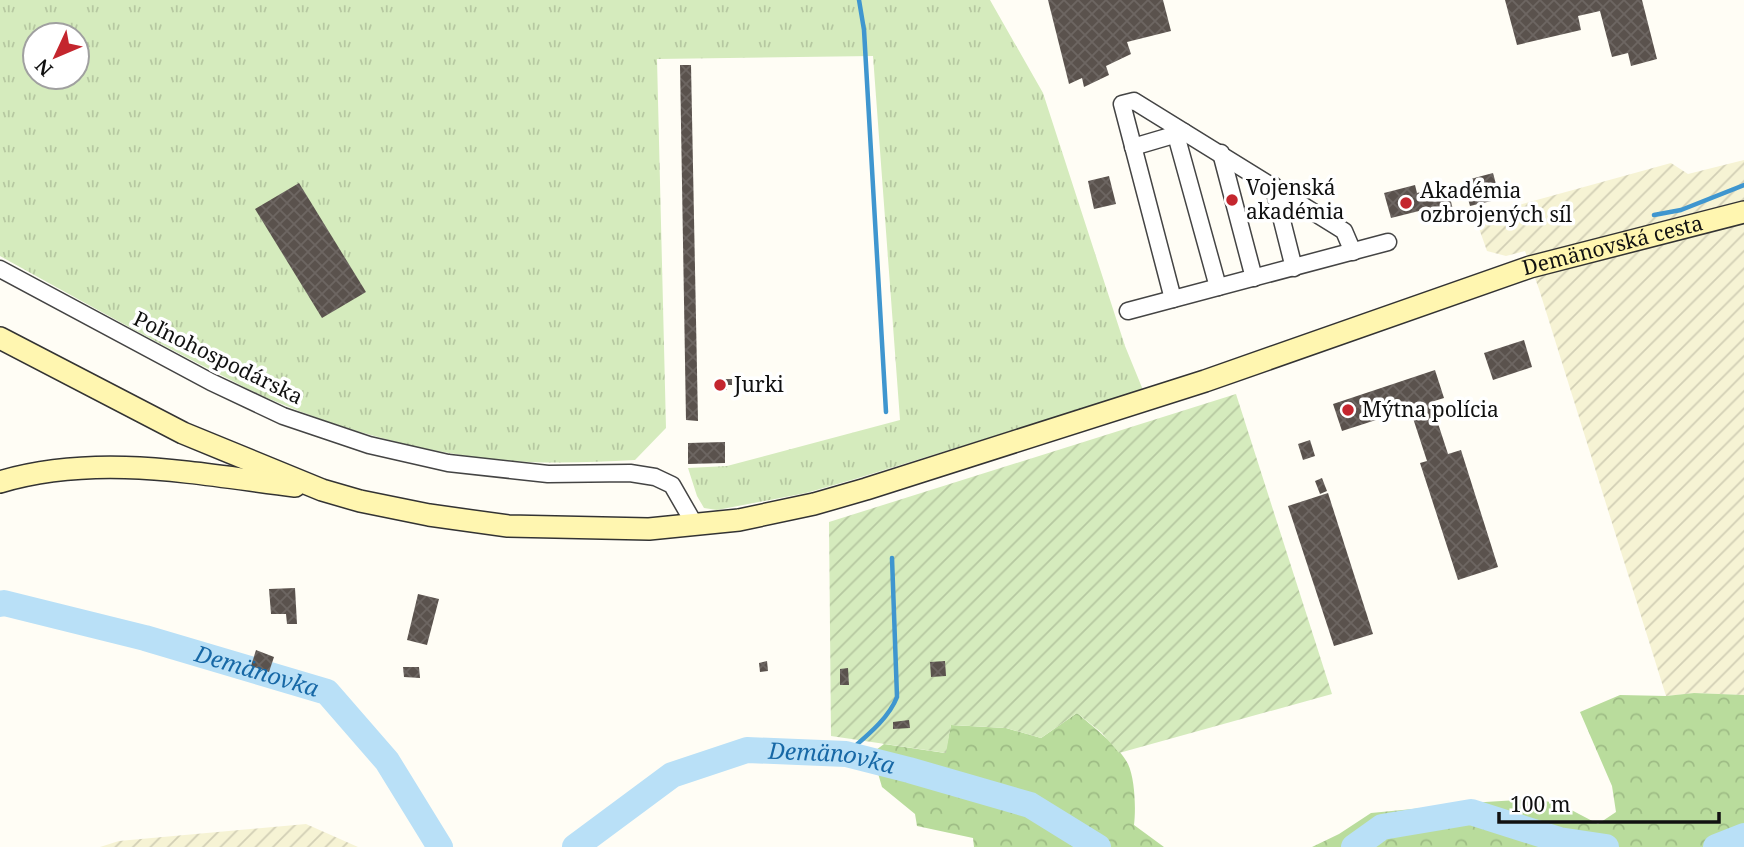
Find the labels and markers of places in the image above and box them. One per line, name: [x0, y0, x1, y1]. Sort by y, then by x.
place label: Vojenská akadémia: [1246, 173, 1344, 225]
place label: Akadémia ozbrojených síl: [1420, 176, 1573, 228]
marker: Vojenská akadémia: [1224, 192, 1240, 208]
marker: Akadémia ozbrojených síl: [1398, 195, 1414, 211]
place label: Jurki: [733, 370, 784, 398]
marker: Jurki: [712, 377, 728, 393]
place label: Mýtna polícia: [1362, 395, 1499, 423]
marker: Mýtna polícia: [1340, 402, 1356, 418]

